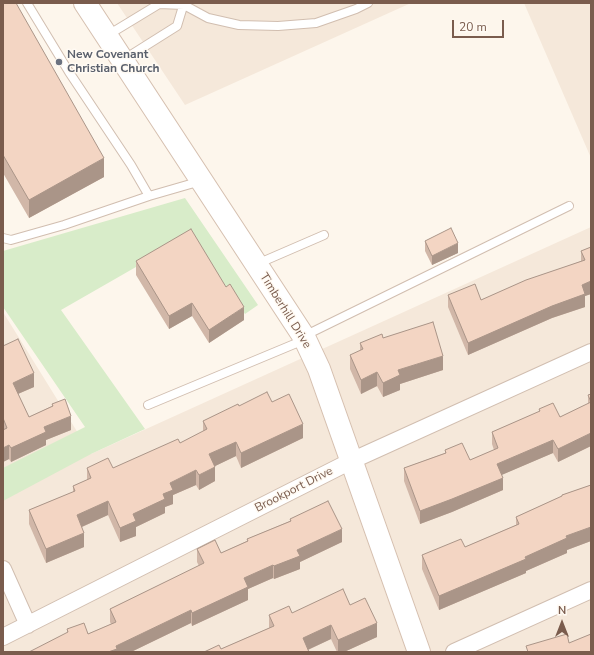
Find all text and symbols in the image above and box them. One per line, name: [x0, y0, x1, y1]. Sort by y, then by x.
scale bar: [454, 12, 506, 38]
text: 20 m: [459, 19, 487, 35]
place label: New Covenant Christian Church: [67, 48, 160, 76]
marker: New Covenant Christian Church: [54, 57, 64, 67]
street label: Timberhill Drive: [256, 271, 314, 351]
street label: Brookport Drive: [253, 464, 335, 516]
north arrow: [542, 603, 582, 643]
text: N: [558, 603, 566, 618]

